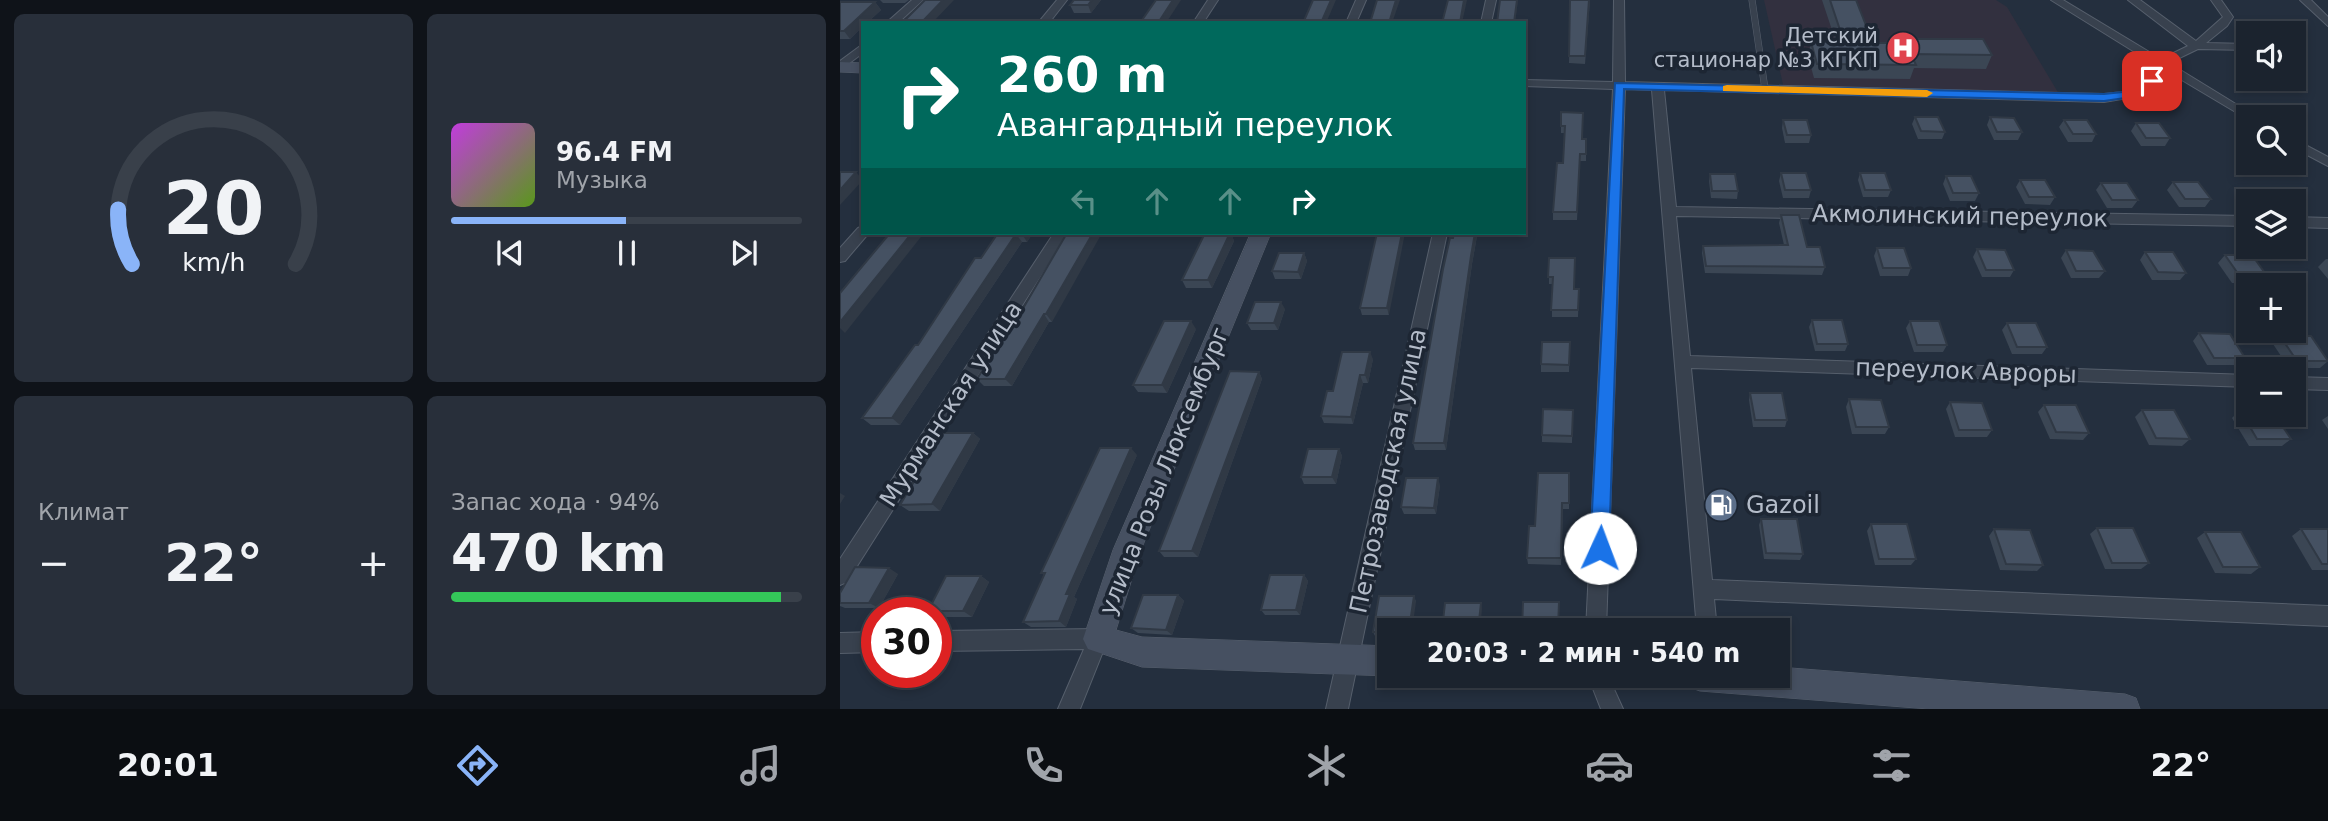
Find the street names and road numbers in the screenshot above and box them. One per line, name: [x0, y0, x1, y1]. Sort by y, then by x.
street label: Акмолинский переулок: [1812, 199, 2108, 233]
street label: Мурманская улица: [874, 296, 1028, 512]
street label: улица Розы Люксембург: [1093, 323, 1235, 619]
street label: Петрозаводская улица: [1344, 326, 1432, 616]
street label: переулок Авроры: [1855, 353, 2077, 389]

